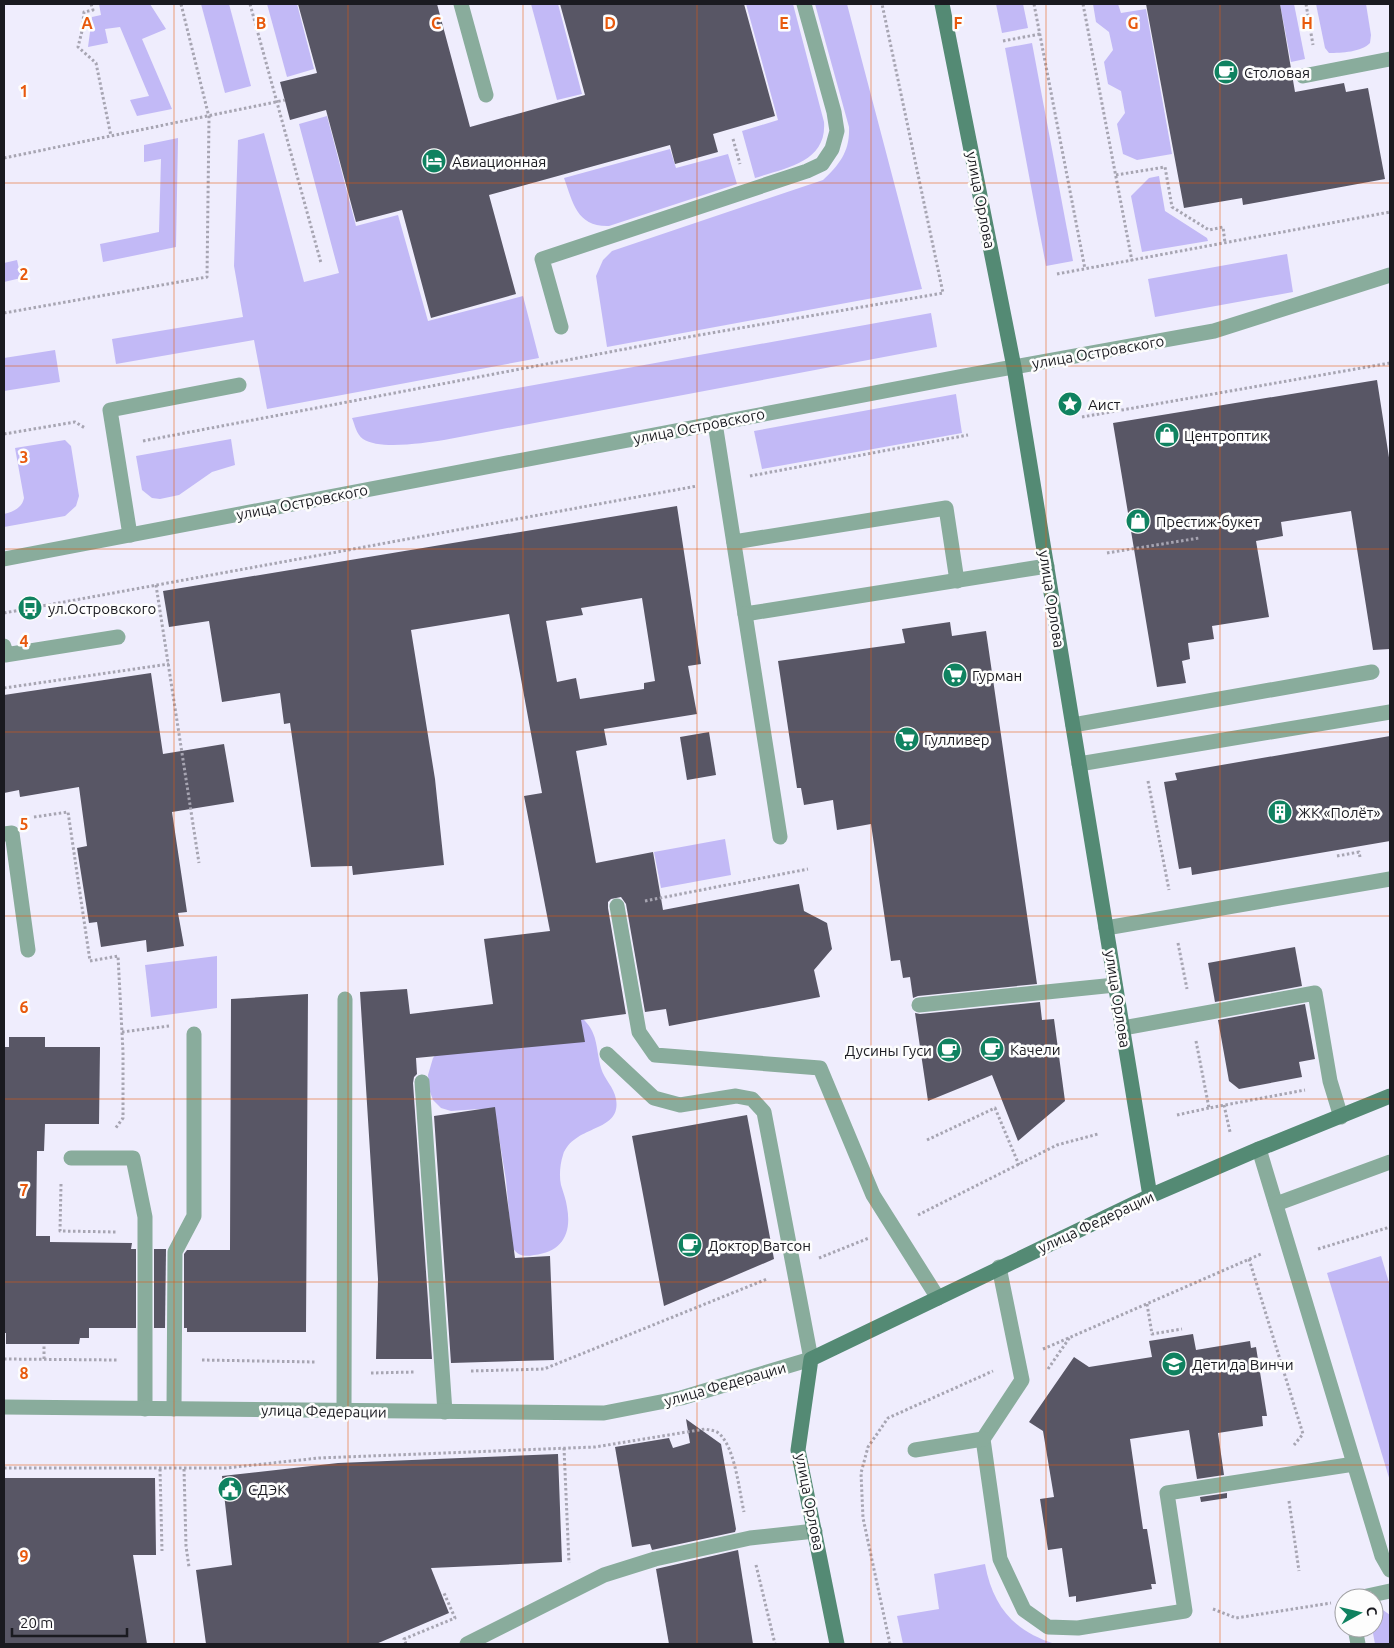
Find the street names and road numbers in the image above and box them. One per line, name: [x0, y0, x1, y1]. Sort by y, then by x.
street label: улица Орлова: [963, 150, 999, 250]
street label: улица Островского: [1031, 332, 1165, 372]
street label: улица Островского: [632, 405, 766, 447]
street label: улица Островского: [235, 481, 369, 523]
street label: улица Орлова: [1036, 549, 1068, 649]
street label: улица Орлова: [1102, 949, 1134, 1049]
street label: улица Федерации: [1035, 1188, 1157, 1256]
street label: улица Федерации: [662, 1359, 788, 1409]
street label: улица Федерации: [261, 1401, 387, 1421]
street label: улица Орлова: [792, 1452, 828, 1552]

